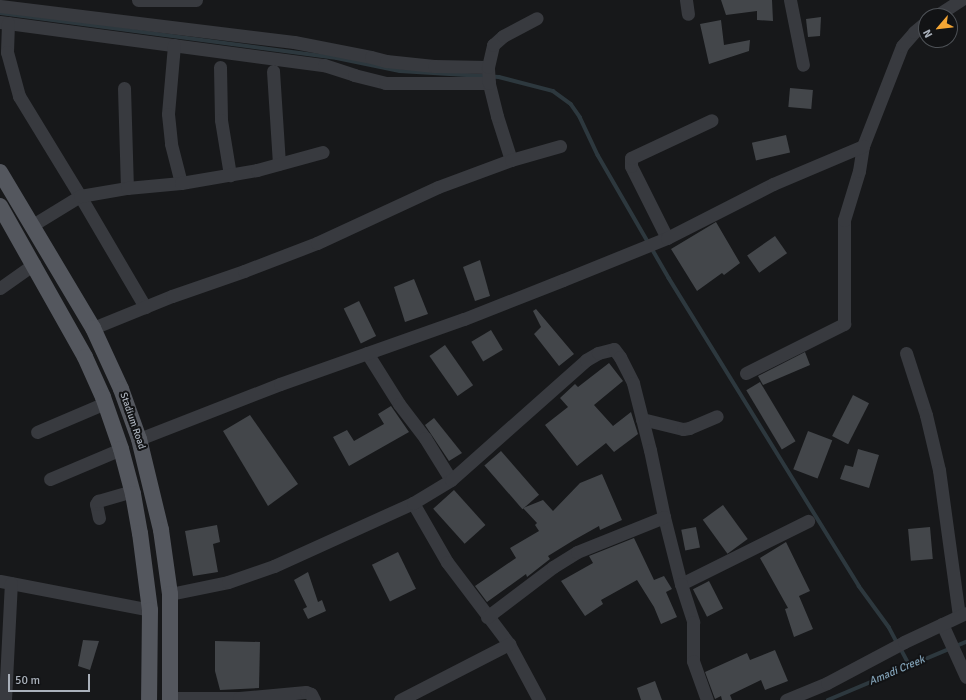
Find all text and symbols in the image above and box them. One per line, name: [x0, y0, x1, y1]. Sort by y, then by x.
north arrow: [918, 8, 958, 48]
text: N: [920, 27, 935, 40]
street label: Stadium Road: [117, 391, 147, 451]
water label: Amadi Creek: [867, 653, 927, 689]
scale bar: [10, 666, 92, 692]
text: 50 m: [15, 673, 40, 688]

